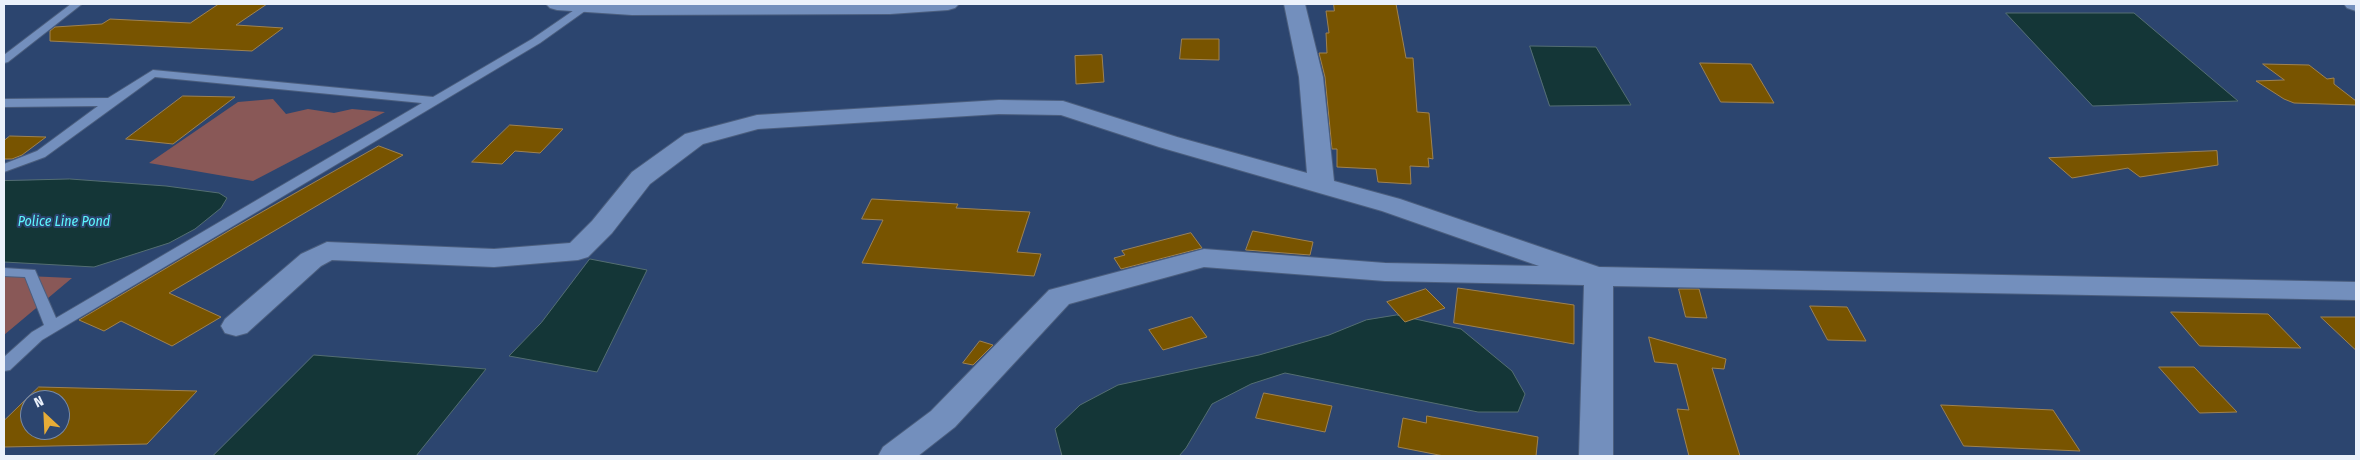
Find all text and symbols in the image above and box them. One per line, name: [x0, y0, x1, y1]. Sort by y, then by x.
water label: Police Line Pond: [18, 214, 110, 230]
north arrow: [20, 390, 70, 440]
text: N: [31, 392, 46, 411]

